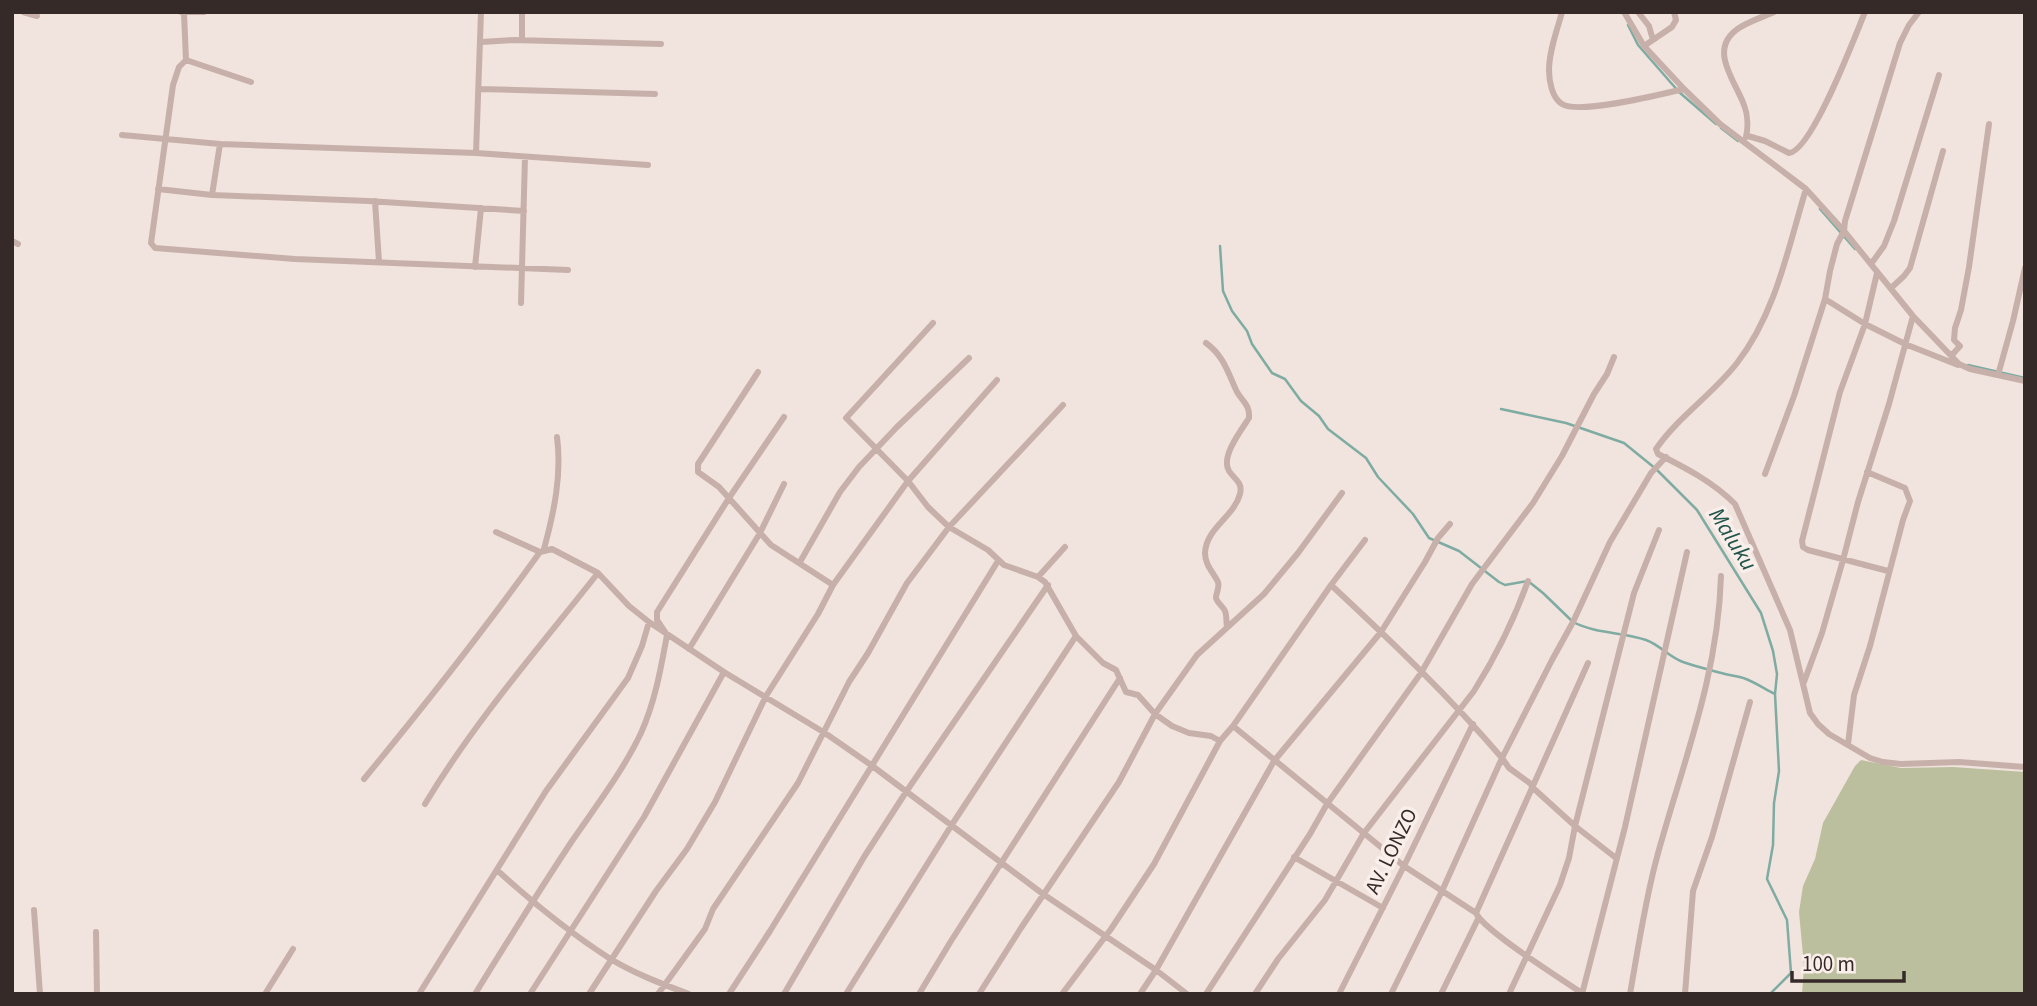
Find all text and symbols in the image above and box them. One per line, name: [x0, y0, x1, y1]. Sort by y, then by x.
water label: Maluku: [1701, 501, 1765, 577]
street label: AV. LONZO: [1357, 803, 1425, 899]
scale bar: [1792, 940, 1904, 984]
text: 100 m: [1802, 949, 1855, 979]

